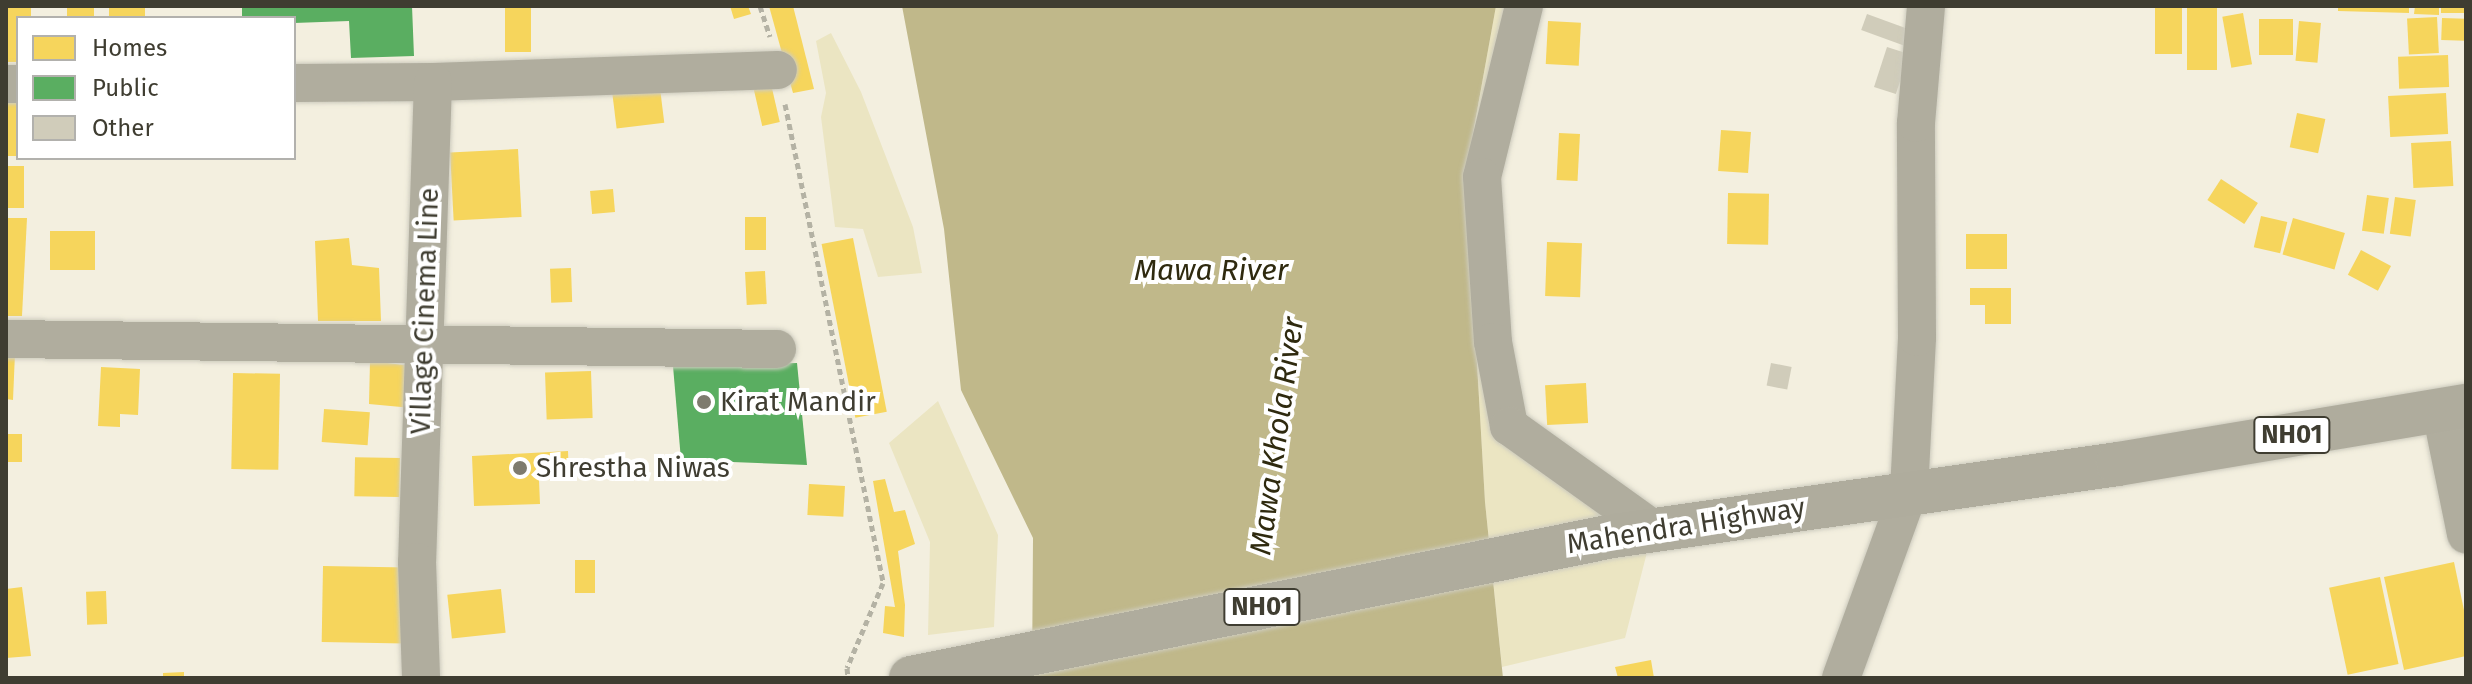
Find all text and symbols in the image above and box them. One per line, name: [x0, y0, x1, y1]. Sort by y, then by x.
legend: [16, 16, 296, 160]
text: Homes: [92, 34, 167, 62]
text: Public: [92, 74, 159, 102]
text: Other: [92, 114, 154, 142]
street label: Village Cinema Line: [404, 187, 446, 435]
water label: Mawa River: [1134, 252, 1288, 288]
water label: Mawa Khola River: [1242, 315, 1312, 557]
place label: Kirat Mandir: [720, 385, 876, 419]
marker: Kirat Mandir: [695, 393, 713, 411]
road number: NH01: [2252, 413, 2332, 457]
place label: Shrestha Niwas: [536, 451, 730, 485]
marker: Shrestha Niwas: [511, 459, 529, 477]
street label: Mahendra Highway: [1565, 491, 1807, 561]
road number: NH01: [1222, 585, 1302, 629]

